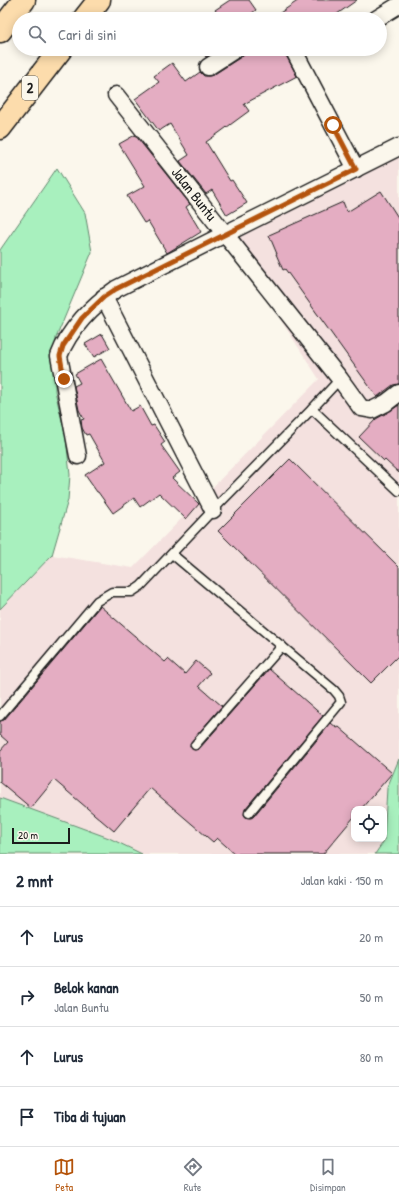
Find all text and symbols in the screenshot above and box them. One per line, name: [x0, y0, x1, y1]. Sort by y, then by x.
search box: [12, 12, 387, 56]
icon: search: [26, 23, 48, 45]
text: Cari di sini: [58, 24, 117, 45]
road number: 2: [22, 76, 38, 100]
route start: [324, 116, 342, 134]
street label: Jalan Buntu: [167, 162, 222, 225]
route end: [55, 370, 73, 388]
map controls: [351, 806, 387, 842]
button: locate: [351, 806, 387, 842]
scale bar: [12, 826, 70, 845]
text: 20 m: [18, 828, 38, 842]
text: 2 mnt: [16, 869, 53, 892]
text: Jalan kaki · 150 m: [300, 871, 383, 889]
icon: ahead: [16, 926, 38, 948]
text: Lurus: [54, 926, 83, 947]
text: 20 m: [359, 928, 383, 946]
text: Belok kanan: [54, 977, 119, 998]
icon: right: [16, 986, 38, 1008]
text: 50 m: [360, 988, 383, 1006]
text: Jalan Buntu: [54, 998, 109, 1016]
icon: ahead: [16, 1046, 38, 1068]
text: Lurus: [54, 1046, 83, 1067]
text: 80 m: [360, 1048, 383, 1066]
icon: arrive: [16, 1106, 38, 1128]
text: Tiba di tujuan: [54, 1106, 126, 1127]
tab: Peta: [53, 1156, 75, 1194]
tab: Rute: [182, 1156, 204, 1194]
tab: Disimpan: [310, 1156, 346, 1194]

